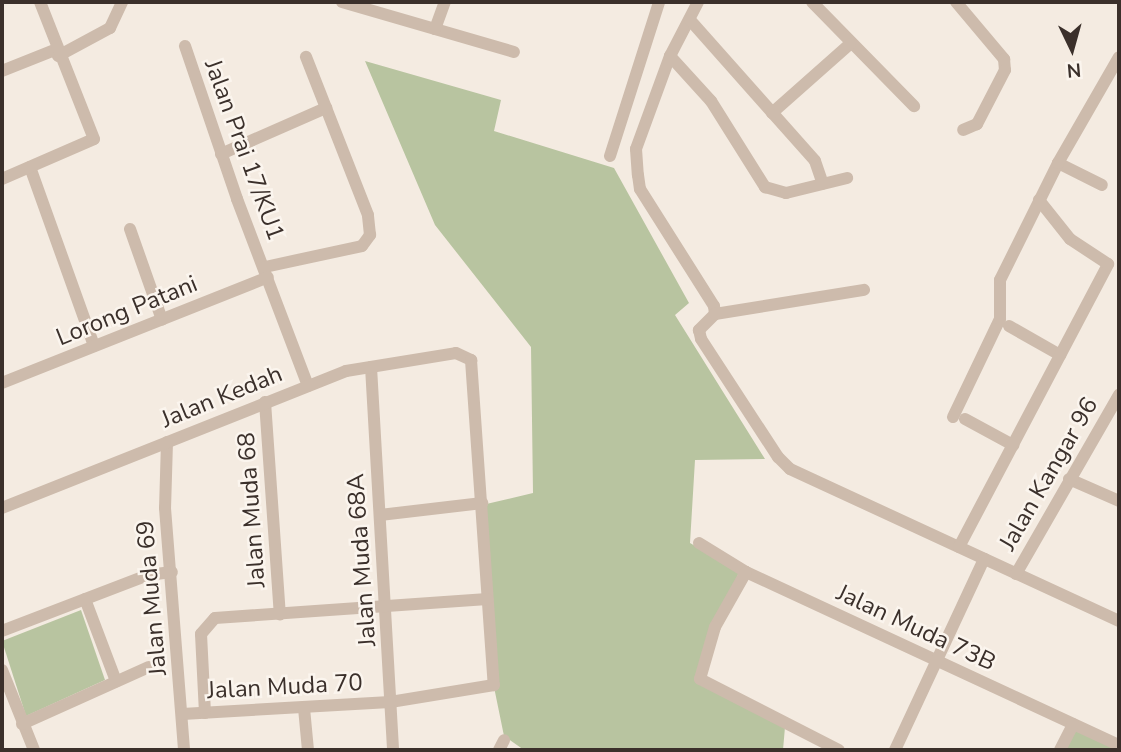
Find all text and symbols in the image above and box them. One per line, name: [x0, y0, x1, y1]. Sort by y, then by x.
north arrow: [1037, 14, 1107, 84]
street label: Jalan Prai 17/KU1: [198, 56, 290, 244]
text: N: [1066, 56, 1082, 83]
street label: Lorong Patani: [52, 270, 202, 352]
street label: Jalan Kedah: [157, 360, 287, 434]
street label: Jalan Kangar 96: [994, 392, 1104, 556]
street label: Jalan Muda 68: [232, 431, 272, 589]
street label: Jalan Muda 68A: [342, 473, 382, 647]
street label: Jalan Muda 69: [131, 519, 173, 677]
street label: Jalan Muda 73B: [832, 579, 1000, 677]
street label: Jalan Muda 70: [206, 669, 364, 705]

